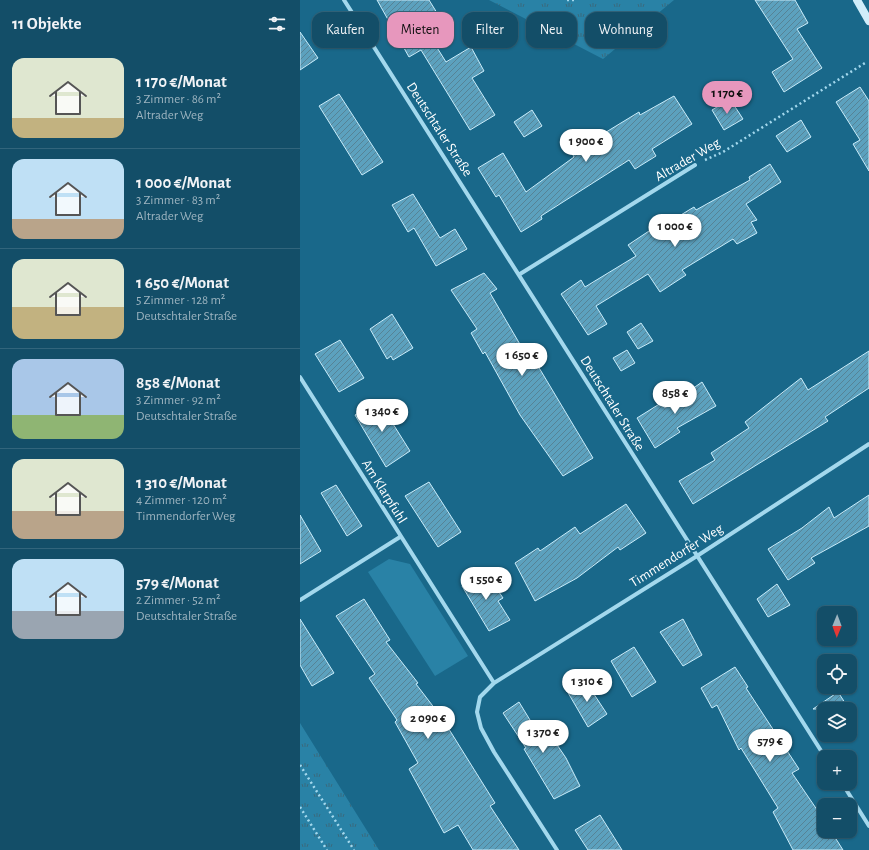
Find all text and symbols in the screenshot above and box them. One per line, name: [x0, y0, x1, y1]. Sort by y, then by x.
chip: Kaufen: [312, 12, 379, 48]
chip: Mieten: [387, 12, 454, 48]
chip: Filter: [462, 12, 518, 48]
chip: Neu: [526, 12, 577, 48]
chip: Wohnung: [585, 12, 667, 48]
icon: filters: [266, 13, 288, 35]
text: 11 Objekte: [12, 15, 82, 32]
text: 1 170 €/Monat: [136, 73, 227, 90]
icon: home: [44, 74, 92, 122]
street label: Deutschtaler Straße: [404, 80, 475, 179]
pin: 1 170 €: [690, 81, 764, 115]
text: 1 170 €: [711, 87, 743, 100]
text: 3 Zimmer · 86 m²: [136, 93, 221, 106]
text: Altrader Weg: [136, 109, 203, 122]
pin: 1 900 €: [549, 129, 623, 163]
text: 1 900 €: [569, 135, 603, 148]
street label: Altrader Weg: [653, 136, 723, 184]
text: 1 000 €/Monat: [136, 174, 231, 191]
icon: home: [44, 175, 92, 223]
text: 3 Zimmer · 83 m²: [136, 194, 220, 207]
text: Altrader Weg: [136, 210, 203, 223]
pin: 1 000 €: [638, 214, 712, 248]
text: 1 000 €: [658, 220, 693, 233]
text: 1 650 €/Monat: [136, 274, 229, 291]
icon: home: [44, 275, 92, 323]
text: 5 Zimmer · 128 m²: [136, 294, 225, 307]
text: Deutschtaler Straße: [136, 310, 237, 323]
pin: 1 650 €: [485, 343, 559, 377]
text: 1 650 €: [505, 349, 539, 362]
street label: Deutschtaler Straße: [577, 354, 647, 453]
text: 858 €/Monat: [136, 374, 220, 391]
icon: home: [44, 375, 92, 423]
pin: 858 €: [647, 381, 703, 415]
text: 858 €: [662, 387, 688, 400]
text: 3 Zimmer · 92 m²: [136, 394, 221, 407]
pin: 1 340 €: [345, 399, 419, 433]
text: 1 340 €: [365, 405, 399, 418]
text: Deutschtaler Straße: [136, 410, 237, 423]
street label: Am Klarpfuhl: [359, 457, 409, 526]
text: 1 310 €/Monat: [136, 474, 227, 491]
icon: home: [44, 475, 92, 523]
text: 4 Zimmer · 120 m²: [136, 494, 227, 507]
text: Timmendorfer Weg: [136, 510, 235, 523]
street label: Timmendorfer Weg: [627, 521, 726, 590]
pin: 1 550 €: [449, 567, 523, 601]
text: 1 550 €: [470, 573, 502, 586]
text: 579 €/Monat: [136, 574, 219, 591]
icon: home: [44, 575, 92, 623]
text: 2 Zimmer · 52 m²: [136, 594, 221, 607]
north arrow: [817, 606, 857, 646]
map controls: [817, 606, 857, 838]
text: Deutschtaler Straße: [136, 610, 237, 623]
button: locate: [817, 654, 857, 694]
pin: 1 310 €: [550, 669, 624, 703]
text: 1 310 €: [571, 675, 603, 688]
button: layers: [817, 702, 857, 742]
pin: 2 090 €: [391, 706, 465, 740]
text: 2 090 €: [410, 712, 446, 725]
pin: 1 370 €: [506, 720, 580, 754]
text: 1 370 €: [527, 726, 559, 739]
pin: 579 €: [742, 729, 798, 763]
text: 579 €: [757, 735, 783, 748]
button: +: [817, 750, 857, 790]
button: −: [817, 798, 857, 838]

